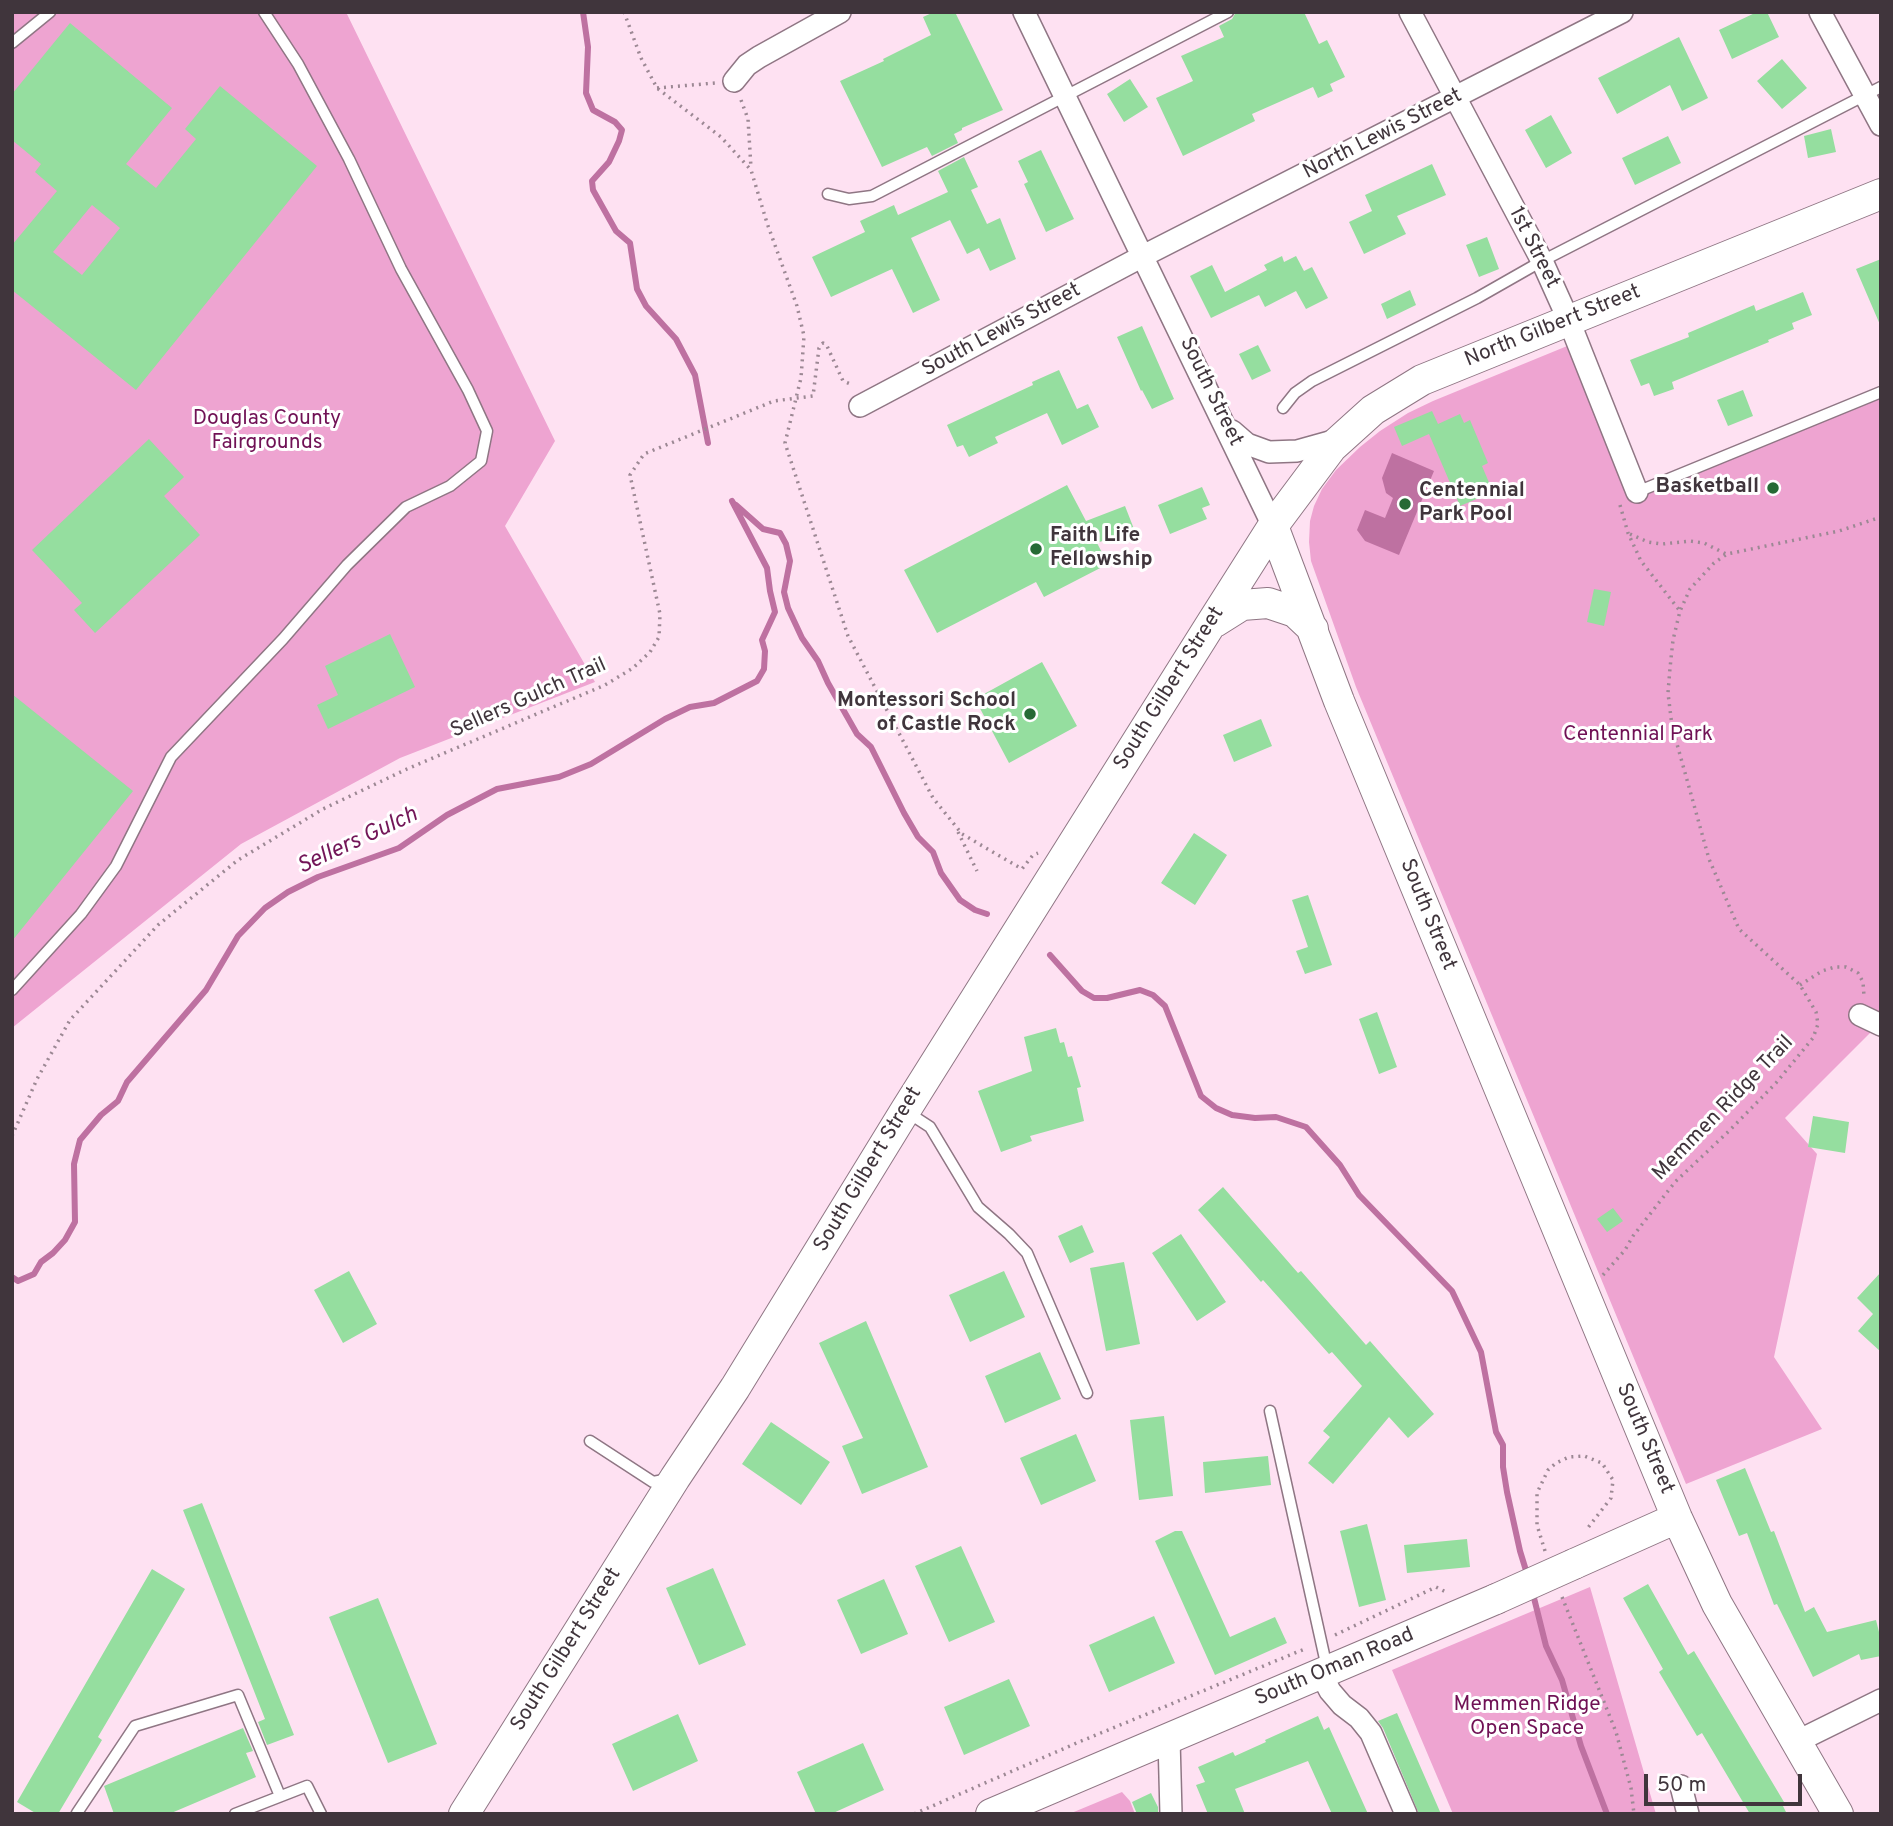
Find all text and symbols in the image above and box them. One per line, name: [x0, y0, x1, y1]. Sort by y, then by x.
street label: North Lewis Street: [1299, 84, 1467, 186]
street label: 1st Street: [1502, 203, 1564, 293]
street label: South Lewis Street: [918, 279, 1086, 383]
street label: North Gilbert Street: [1461, 280, 1645, 374]
street label: South Street: [1173, 334, 1247, 450]
park label: Douglas County Fairgrounds: [193, 407, 341, 457]
place label: Basketball: [1656, 475, 1759, 501]
place label: Centennial Park Pool: [1419, 479, 1525, 529]
marker: Basketball: [1765, 480, 1781, 496]
marker: Centennial Park Pool: [1397, 496, 1413, 512]
place label: Faith Life Fellowship: [1050, 524, 1153, 574]
marker: Faith Life Fellowship: [1028, 541, 1044, 557]
street label: South Gilbert Street: [1109, 603, 1231, 775]
street label: Sellers Gulch Trail: [447, 653, 611, 745]
place label: Montessori School of Castle Rock: [837, 689, 1016, 739]
marker: Montessori School of Castle Rock: [1022, 706, 1038, 722]
park label: Centennial Park: [1563, 723, 1713, 749]
water label: Sellers Gulch: [294, 802, 422, 882]
street label: South Street: [1393, 856, 1461, 974]
street label: Memmen Ridge Trail: [1648, 1031, 1800, 1187]
street label: South Gilbert Street: [810, 1083, 928, 1257]
street label: South Street: [1609, 1380, 1679, 1498]
street label: South Gilbert Street: [506, 1564, 628, 1736]
street label: South Oman Road: [1252, 1623, 1418, 1713]
park label: Memmen Ridge Open Space: [1454, 1693, 1600, 1743]
scale bar: [1648, 1759, 1806, 1803]
text: 50 m: [1657, 1772, 1706, 1799]

